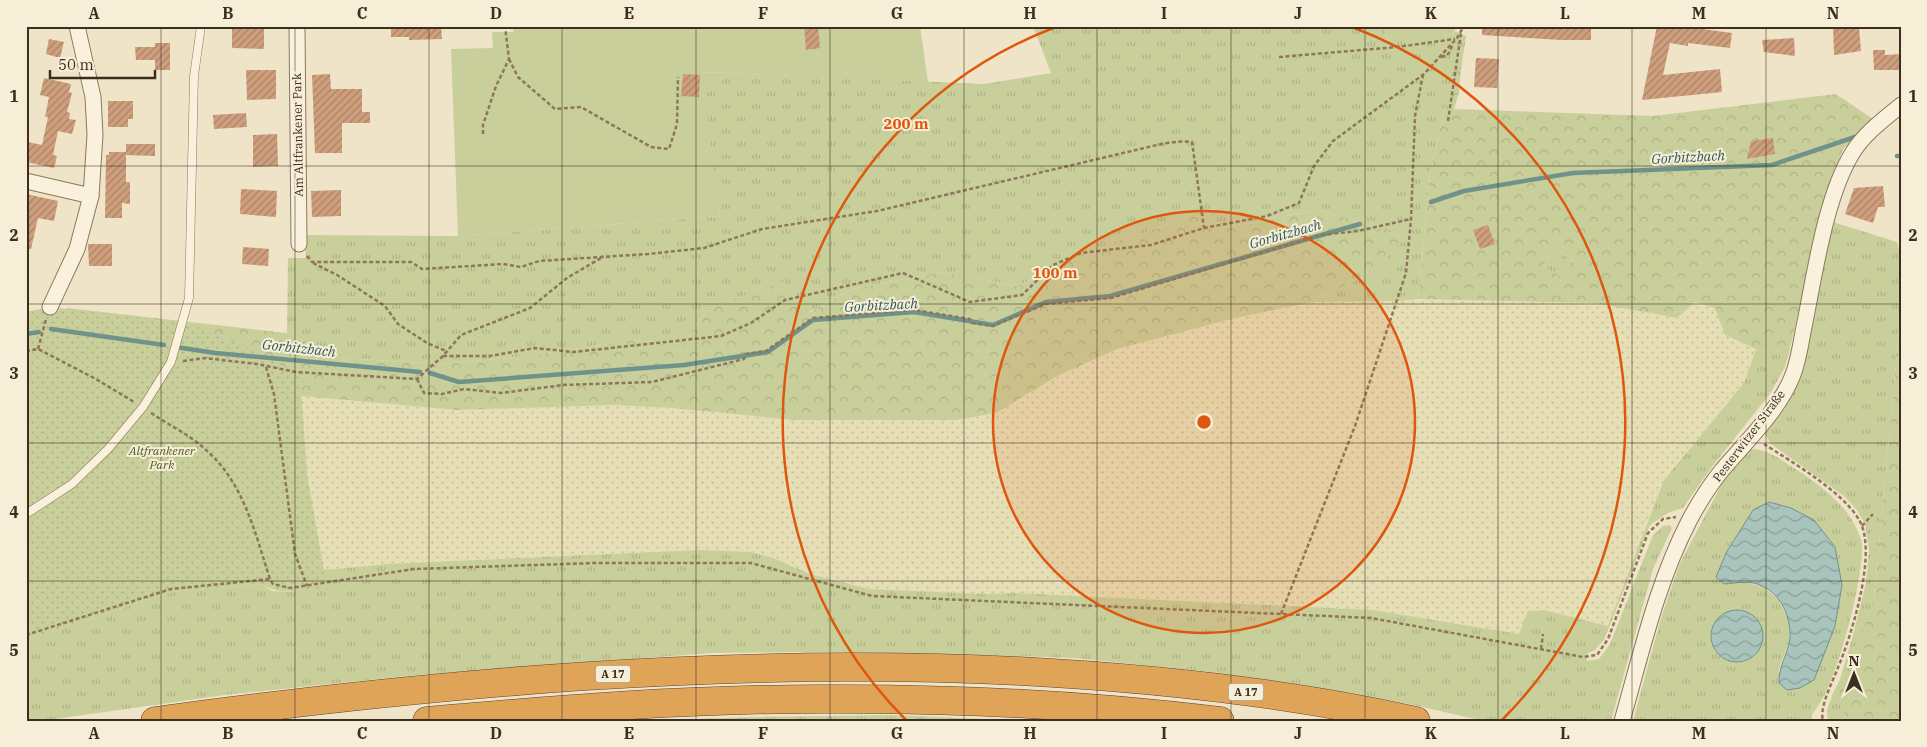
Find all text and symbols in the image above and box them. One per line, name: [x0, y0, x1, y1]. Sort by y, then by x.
text: A: [88, 3, 100, 23]
text: B: [222, 3, 234, 23]
text: C: [357, 3, 367, 23]
text: D: [490, 3, 502, 23]
text: E: [624, 3, 634, 23]
text: F: [758, 3, 768, 23]
text: G: [891, 3, 903, 23]
text: H: [1024, 3, 1037, 23]
text: I: [1161, 3, 1167, 23]
text: J: [1294, 3, 1302, 23]
text: K: [1425, 3, 1438, 23]
text: L: [1560, 3, 1570, 23]
text: M: [1692, 3, 1706, 23]
text: N: [1827, 3, 1839, 23]
scale bar: [50, 48, 155, 80]
text: 50 m: [58, 55, 94, 74]
street label: Am Altfrankener Park: [289, 73, 306, 197]
text: 1: [9, 86, 19, 106]
text: 1: [1908, 86, 1918, 106]
text: 200 m: [883, 114, 929, 133]
water label: Gorbitzbach: [1651, 146, 1726, 168]
water label: Gorbitzbach: [1247, 215, 1323, 253]
text: 2: [9, 225, 19, 245]
text: 2: [1908, 225, 1918, 245]
text: 100 m: [1032, 263, 1078, 282]
water label: Gorbitzbach: [844, 294, 919, 316]
water label: Gorbitzbach: [261, 335, 337, 361]
text: 3: [9, 363, 19, 383]
text: 3: [1908, 363, 1918, 383]
street label: Pesterwitzer Straße: [1709, 387, 1788, 485]
centre of rings: [1195, 413, 1213, 431]
park label: Altfrankener Park: [128, 443, 196, 472]
text: 4: [9, 502, 19, 522]
text: 4: [1908, 502, 1918, 522]
text: 5: [9, 640, 19, 660]
text: 5: [1908, 640, 1918, 660]
north arrow: [1830, 650, 1880, 700]
text: N: [1848, 652, 1860, 670]
road number: A 17: [596, 666, 630, 682]
road number: A 17: [1228, 684, 1264, 700]
text: A: [88, 723, 100, 743]
text: B: [222, 723, 234, 743]
text: C: [357, 723, 367, 743]
text: D: [490, 723, 502, 743]
text: E: [624, 723, 634, 743]
text: F: [758, 723, 768, 743]
text: G: [891, 723, 903, 743]
text: H: [1024, 723, 1037, 743]
text: I: [1161, 723, 1167, 743]
text: J: [1294, 723, 1302, 743]
text: K: [1425, 723, 1438, 743]
text: L: [1560, 723, 1570, 743]
text: M: [1692, 723, 1706, 743]
text: N: [1827, 723, 1839, 743]

